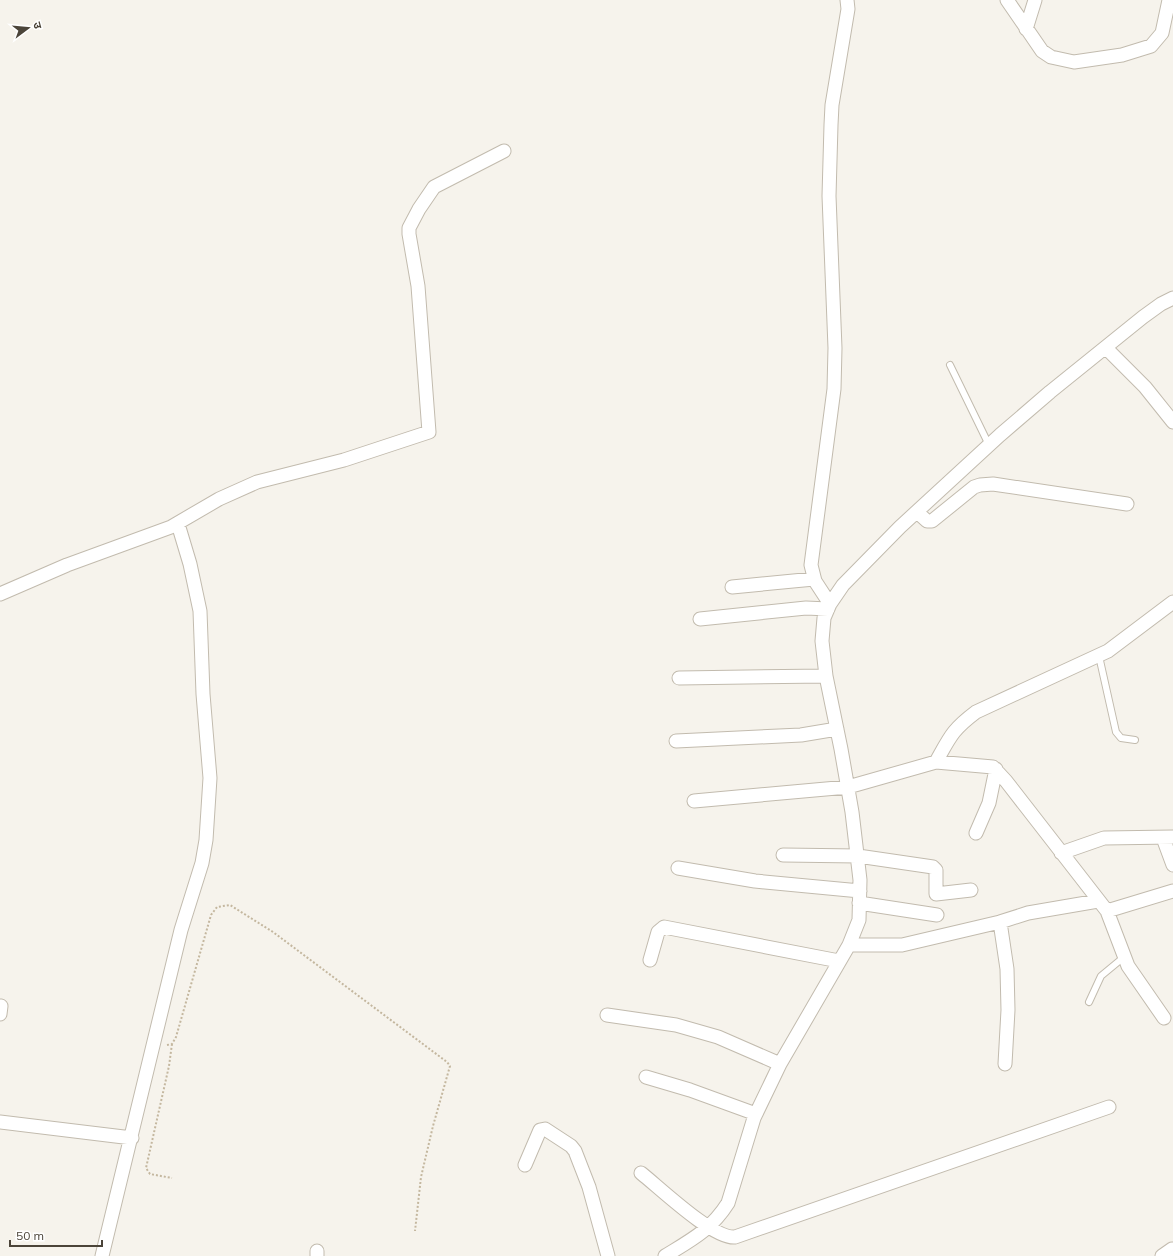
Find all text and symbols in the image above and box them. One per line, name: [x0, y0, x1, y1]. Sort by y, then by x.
north arrow: [8, 8, 48, 48]
text: उ: [30, 20, 45, 31]
scale bar: [10, 1222, 102, 1248]
text: 50 m: [16, 1228, 44, 1243]

